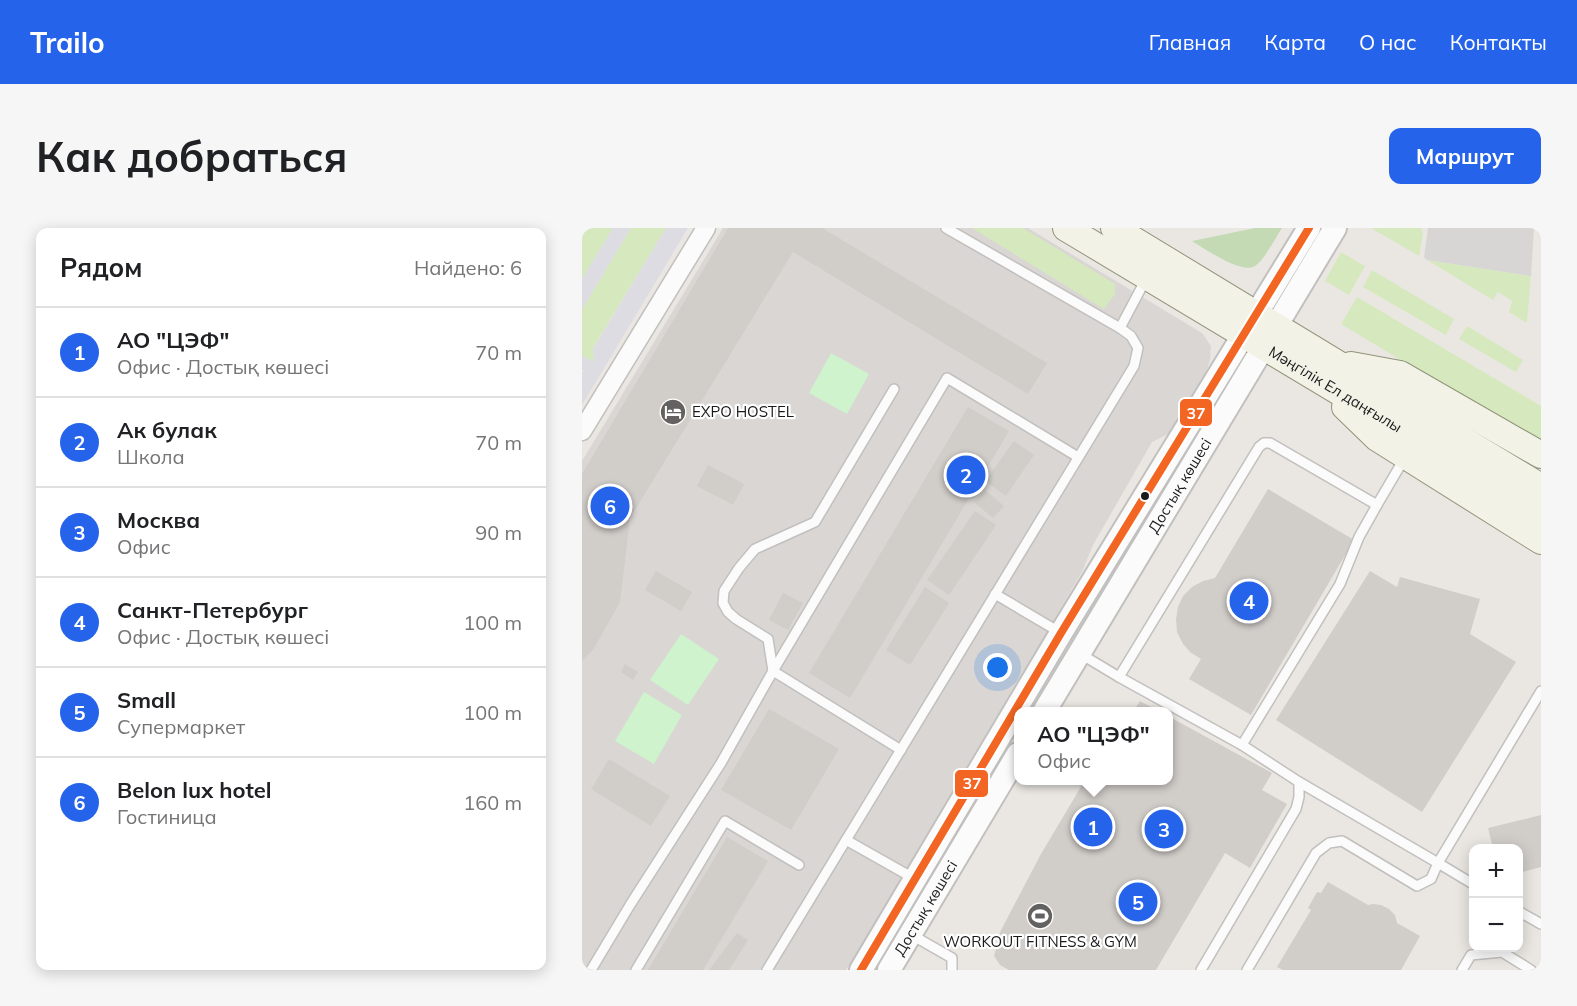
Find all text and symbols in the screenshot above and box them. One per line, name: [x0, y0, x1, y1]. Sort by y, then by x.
text: Trailo: [30, 25, 105, 60]
text: Главная: [1149, 29, 1231, 55]
text: Карта: [1264, 29, 1326, 55]
text: О нас: [1359, 29, 1417, 55]
text: Контакты: [1450, 29, 1547, 55]
button: Маршрут: [1389, 128, 1541, 184]
text: Как добраться: [36, 130, 348, 183]
text: Рядом: [60, 251, 143, 284]
text: Найдено: 6: [414, 255, 522, 280]
text: АО "ЦЭФ": [117, 326, 229, 354]
text: 1: [74, 340, 86, 365]
text: 70 m: [475, 340, 522, 365]
street label: Мәңгілік Ел даңғылы: [1265, 342, 1406, 436]
text: Офис · Достық көшесі: [117, 354, 329, 379]
hotel icon: EXPO HOSTEL: [658, 397, 688, 427]
line badge: 37: [1179, 398, 1213, 427]
place label: EXPO HOSTEL: [692, 402, 794, 421]
text: 37: [1186, 403, 1206, 423]
text: Ак булак: [117, 416, 217, 444]
text: 2: [74, 430, 86, 455]
text: 70 m: [475, 430, 522, 455]
street label: Достық көшесі: [1144, 434, 1215, 537]
text: Школа: [117, 444, 185, 469]
pin: 2: [946, 452, 986, 498]
pin: 6: [591, 484, 630, 528]
unlabelled marker: [1139, 490, 1151, 502]
text: Москва: [117, 506, 200, 534]
text: 3: [74, 520, 86, 545]
text: 90 m: [475, 520, 522, 545]
text: Офис: [117, 534, 171, 559]
pin: 4: [1230, 578, 1268, 623]
text: Санкт-Петербург: [117, 596, 308, 624]
text: 4: [74, 610, 86, 635]
text: 100 m: [463, 610, 522, 635]
text: Офис · Достық көшесі: [117, 624, 329, 649]
your location: [983, 653, 1012, 682]
text: Small: [117, 686, 176, 714]
text: 5: [74, 700, 86, 725]
text: 100 m: [463, 700, 522, 725]
popup: [1014, 707, 1173, 785]
text: Супермаркет: [117, 714, 245, 739]
text: АО "ЦЭФ": [1037, 720, 1150, 748]
text: Офис: [1037, 748, 1091, 773]
line badge: 37: [954, 769, 989, 798]
text: 37: [962, 773, 982, 793]
text: Belon lux hotel: [117, 776, 271, 804]
text: 6: [74, 790, 86, 815]
text: 160 m: [463, 790, 522, 815]
text: Гостиница: [117, 804, 217, 829]
pin: 1: [1074, 804, 1112, 850]
pin: 3: [1144, 806, 1184, 852]
map controls: [1469, 844, 1523, 952]
button: +: [1469, 844, 1523, 898]
street label: Достық көшесі: [890, 857, 961, 959]
pin: 5: [1118, 880, 1158, 924]
button: −: [1469, 898, 1523, 952]
sports icon: WORKOUT FITNESS & GYM: [1025, 901, 1055, 931]
place label: WORKOUT FITNESS & GYM: [943, 932, 1137, 951]

